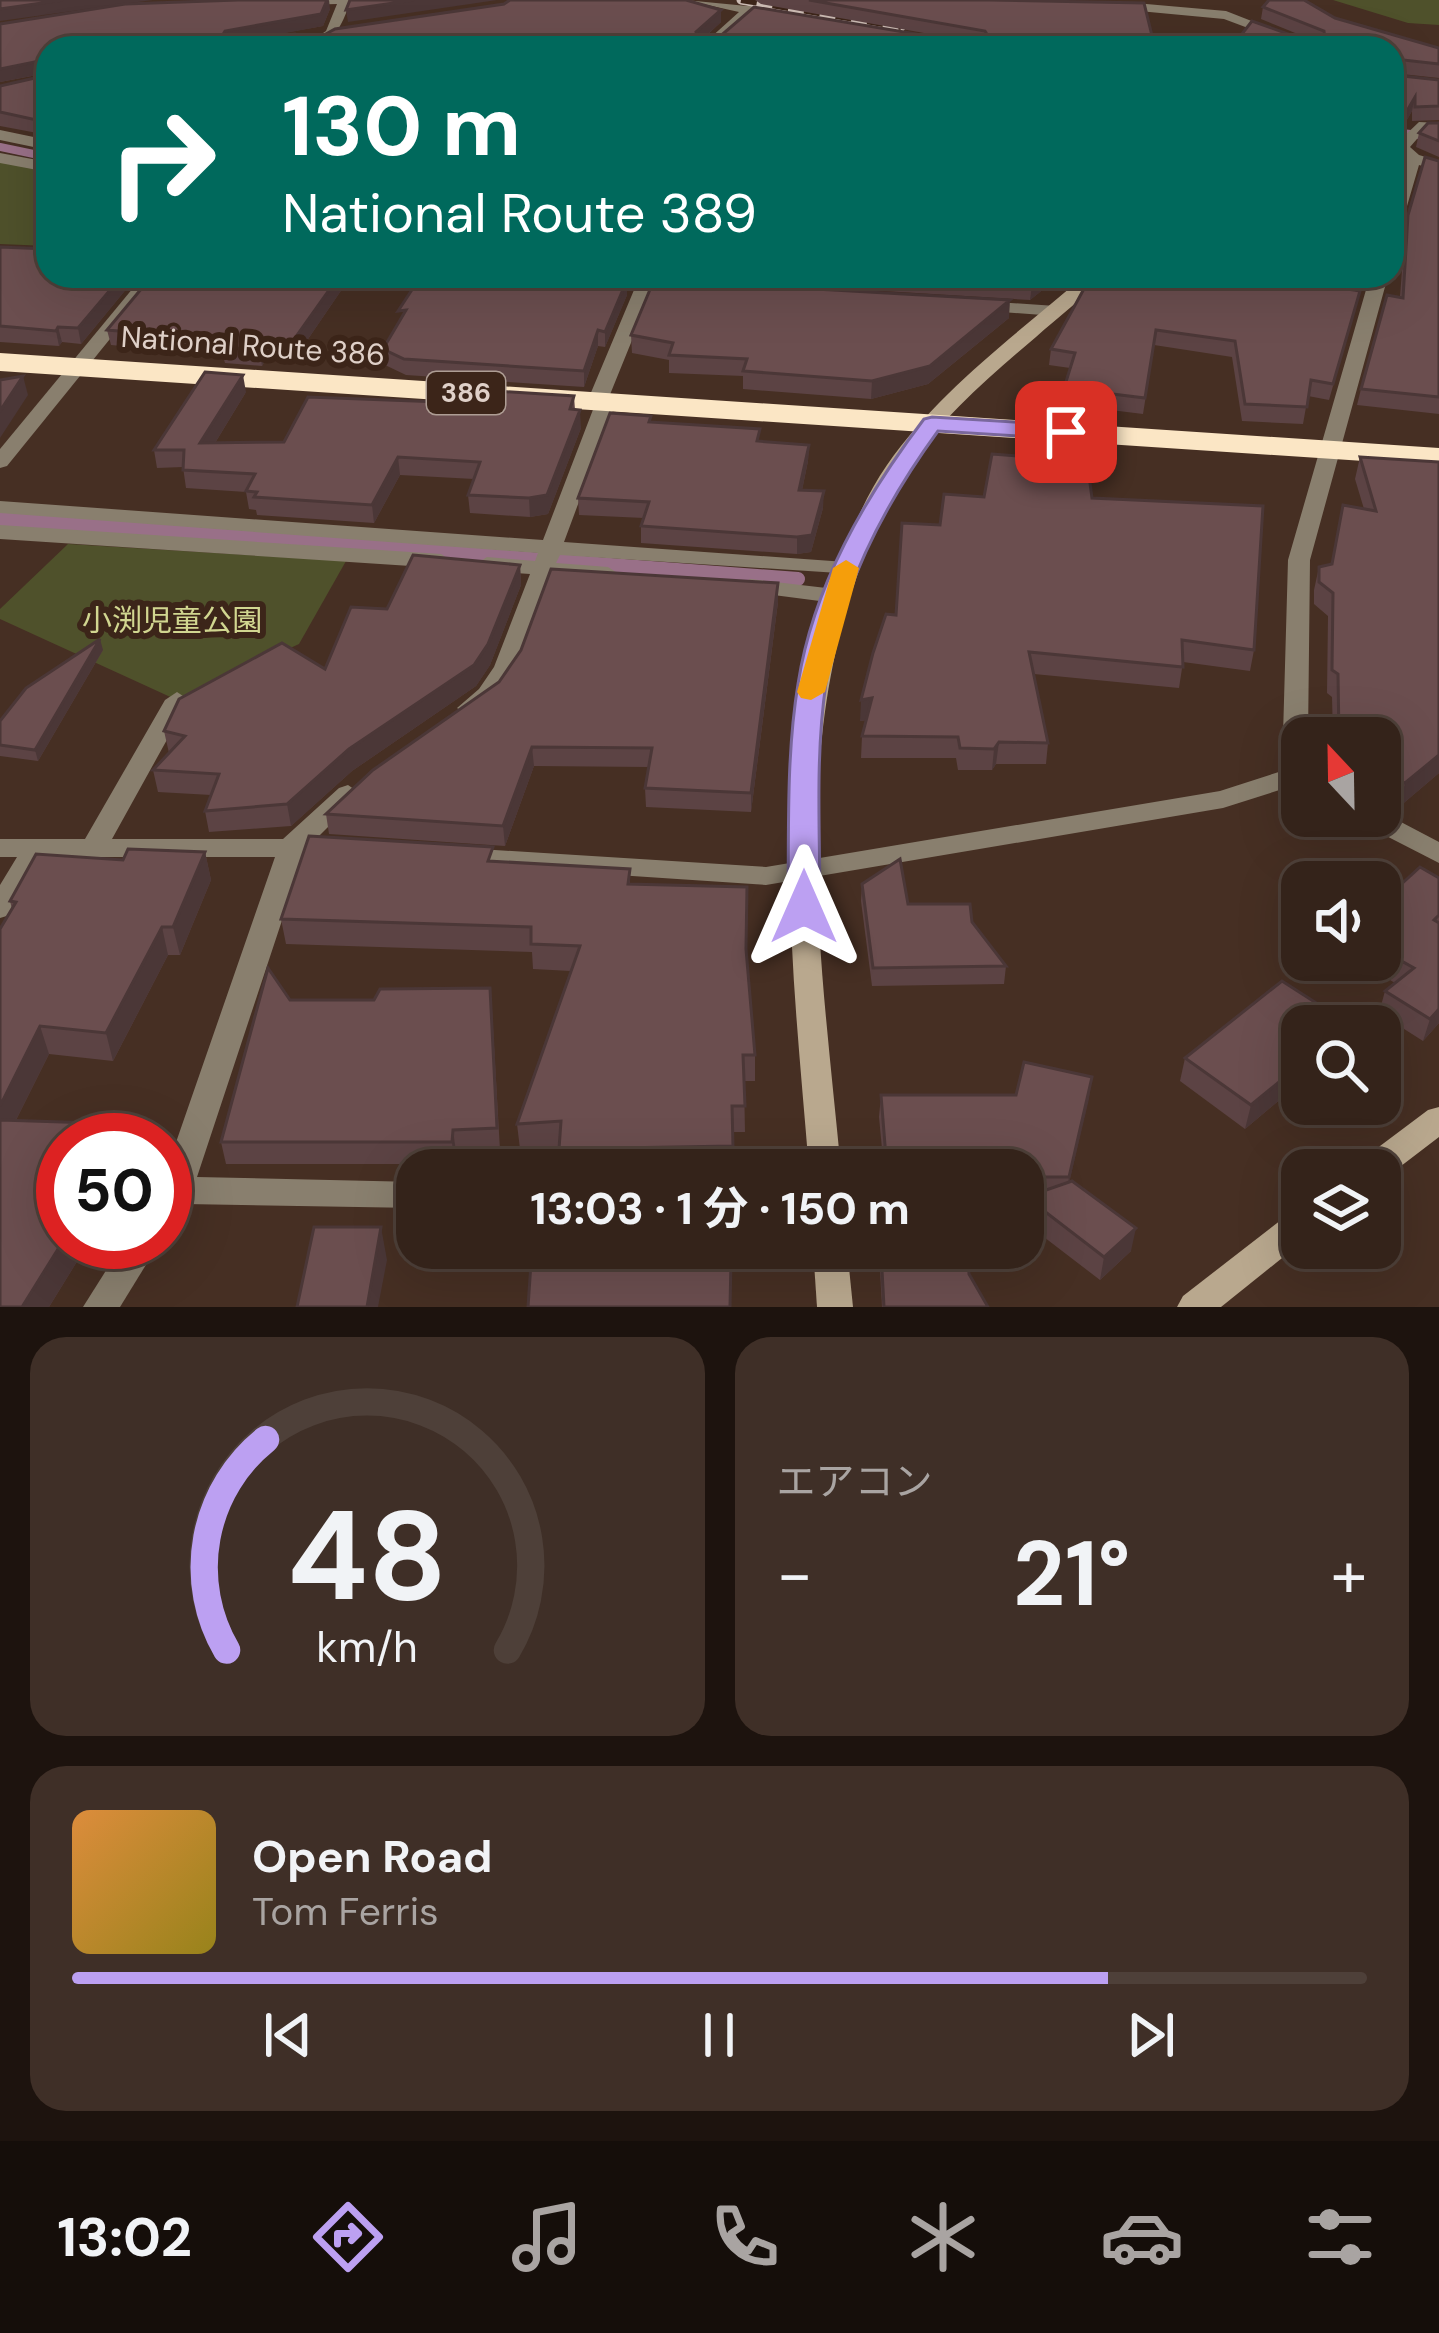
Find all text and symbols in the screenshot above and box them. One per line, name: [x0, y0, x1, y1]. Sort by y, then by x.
text: 130 m: [282, 72, 521, 181]
icon: right: [84, 84, 240, 240]
text: National Route 389: [282, 178, 757, 249]
street label: National Route 386: [120, 317, 386, 374]
road number: 386: [427, 372, 505, 414]
pin: [1015, 381, 1117, 483]
icon: arrive: [1033, 399, 1099, 465]
park label: 小渕児童公園: [82, 601, 262, 640]
north arrow: [1281, 717, 1401, 837]
map controls: [1281, 717, 1401, 1269]
position arrow: [741, 844, 867, 970]
button: sound: [1281, 861, 1401, 981]
button: search: [1281, 1005, 1401, 1125]
speed limit sign: 50: [36, 1113, 192, 1269]
button: layers: [1281, 1149, 1401, 1269]
text: 13:03 · 1 分 · 150 m: [530, 1179, 910, 1238]
text: エアコン: [777, 1456, 933, 1507]
text: 48: [287, 1475, 447, 1638]
text: 21°: [1013, 1516, 1130, 1633]
text: −: [777, 1532, 813, 1617]
text: +: [1331, 1532, 1367, 1617]
text: km/h: [317, 1618, 418, 1674]
text: Open Road: [252, 1827, 493, 1886]
text: Tom Ferris: [252, 1886, 439, 1937]
icon: previous: [255, 2002, 321, 2068]
icon: pause: [686, 2002, 752, 2068]
icon: next: [1118, 2002, 1184, 2068]
icon: directions: [306, 2195, 390, 2279]
icon: music: [505, 2195, 589, 2279]
icon: phone: [703, 2195, 787, 2279]
icon: climate: [901, 2195, 985, 2279]
icon: car: [1100, 2195, 1184, 2279]
icon: filters: [1298, 2195, 1382, 2279]
text: 13:02: [57, 2202, 192, 2273]

